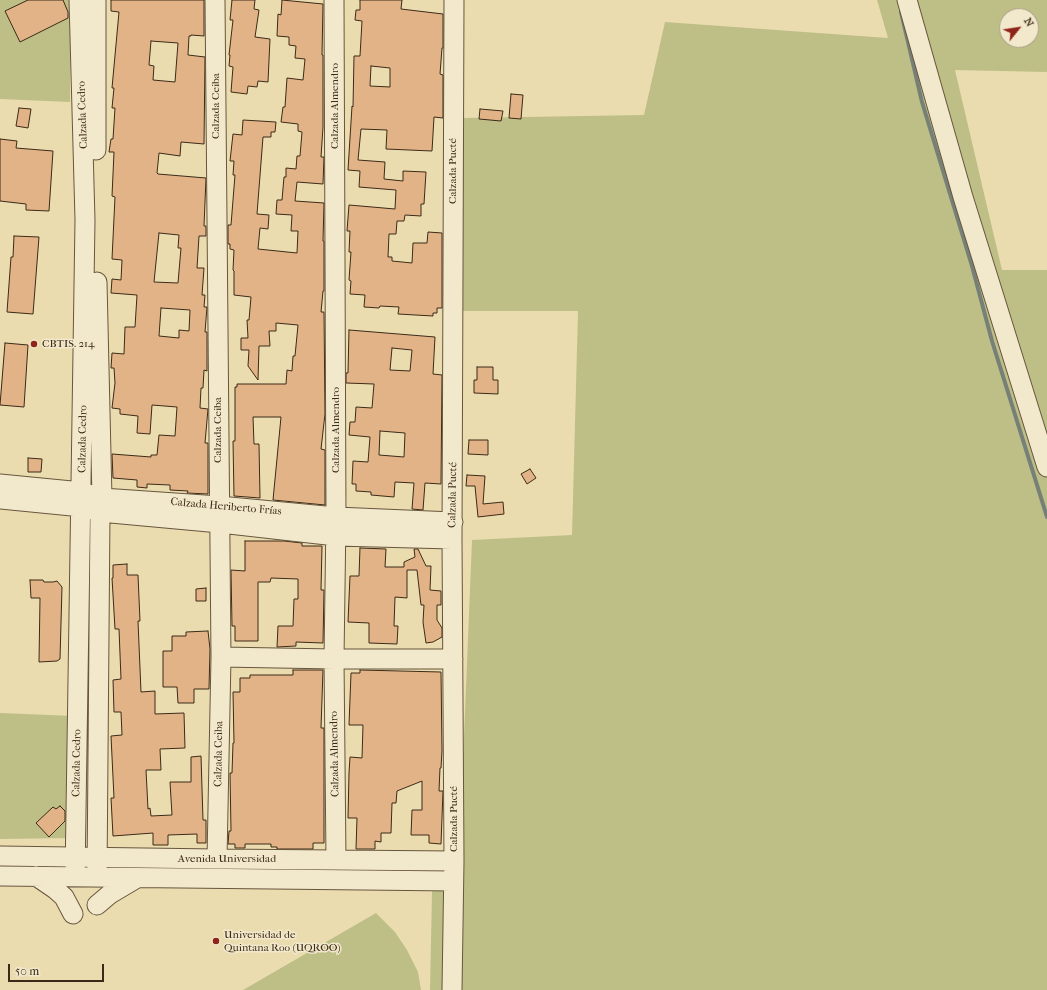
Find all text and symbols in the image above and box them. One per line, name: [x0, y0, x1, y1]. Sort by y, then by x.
north arrow: [999, 8, 1039, 48]
text: N: [1021, 15, 1037, 29]
street label: Calzada Almendro: [328, 63, 342, 149]
street label: Calzada Ceiba: [209, 73, 223, 139]
street label: Calzada Cedro: [75, 81, 91, 149]
street label: Calzada Pucté: [446, 138, 460, 204]
place label: CBTIS. 214: [42, 337, 95, 351]
marker: CBTIS. 214: [29, 339, 39, 349]
street label: Calzada Almendro: [329, 387, 343, 473]
street label: Calzada Ceiba: [211, 397, 225, 463]
street label: Calzada Cedro: [76, 405, 90, 473]
street label: Calzada Pucté: [446, 462, 460, 528]
street label: Calzada Heriberto Frías: [170, 496, 282, 518]
street label: Calzada Almendro: [328, 711, 342, 797]
street label: Calzada Ceiba: [212, 721, 226, 787]
street label: Calzada Cedro: [70, 729, 84, 797]
street label: Calzada Pucté: [447, 786, 461, 852]
street label: Avenida Universidad: [178, 852, 276, 866]
place label: Universidad de Quintana Roo (UQROO): [224, 928, 341, 954]
marker: Universidad de Quintana Roo (UQROO): [211, 936, 221, 946]
scale bar: [10, 956, 106, 982]
text: 50 m: [15, 964, 39, 978]

